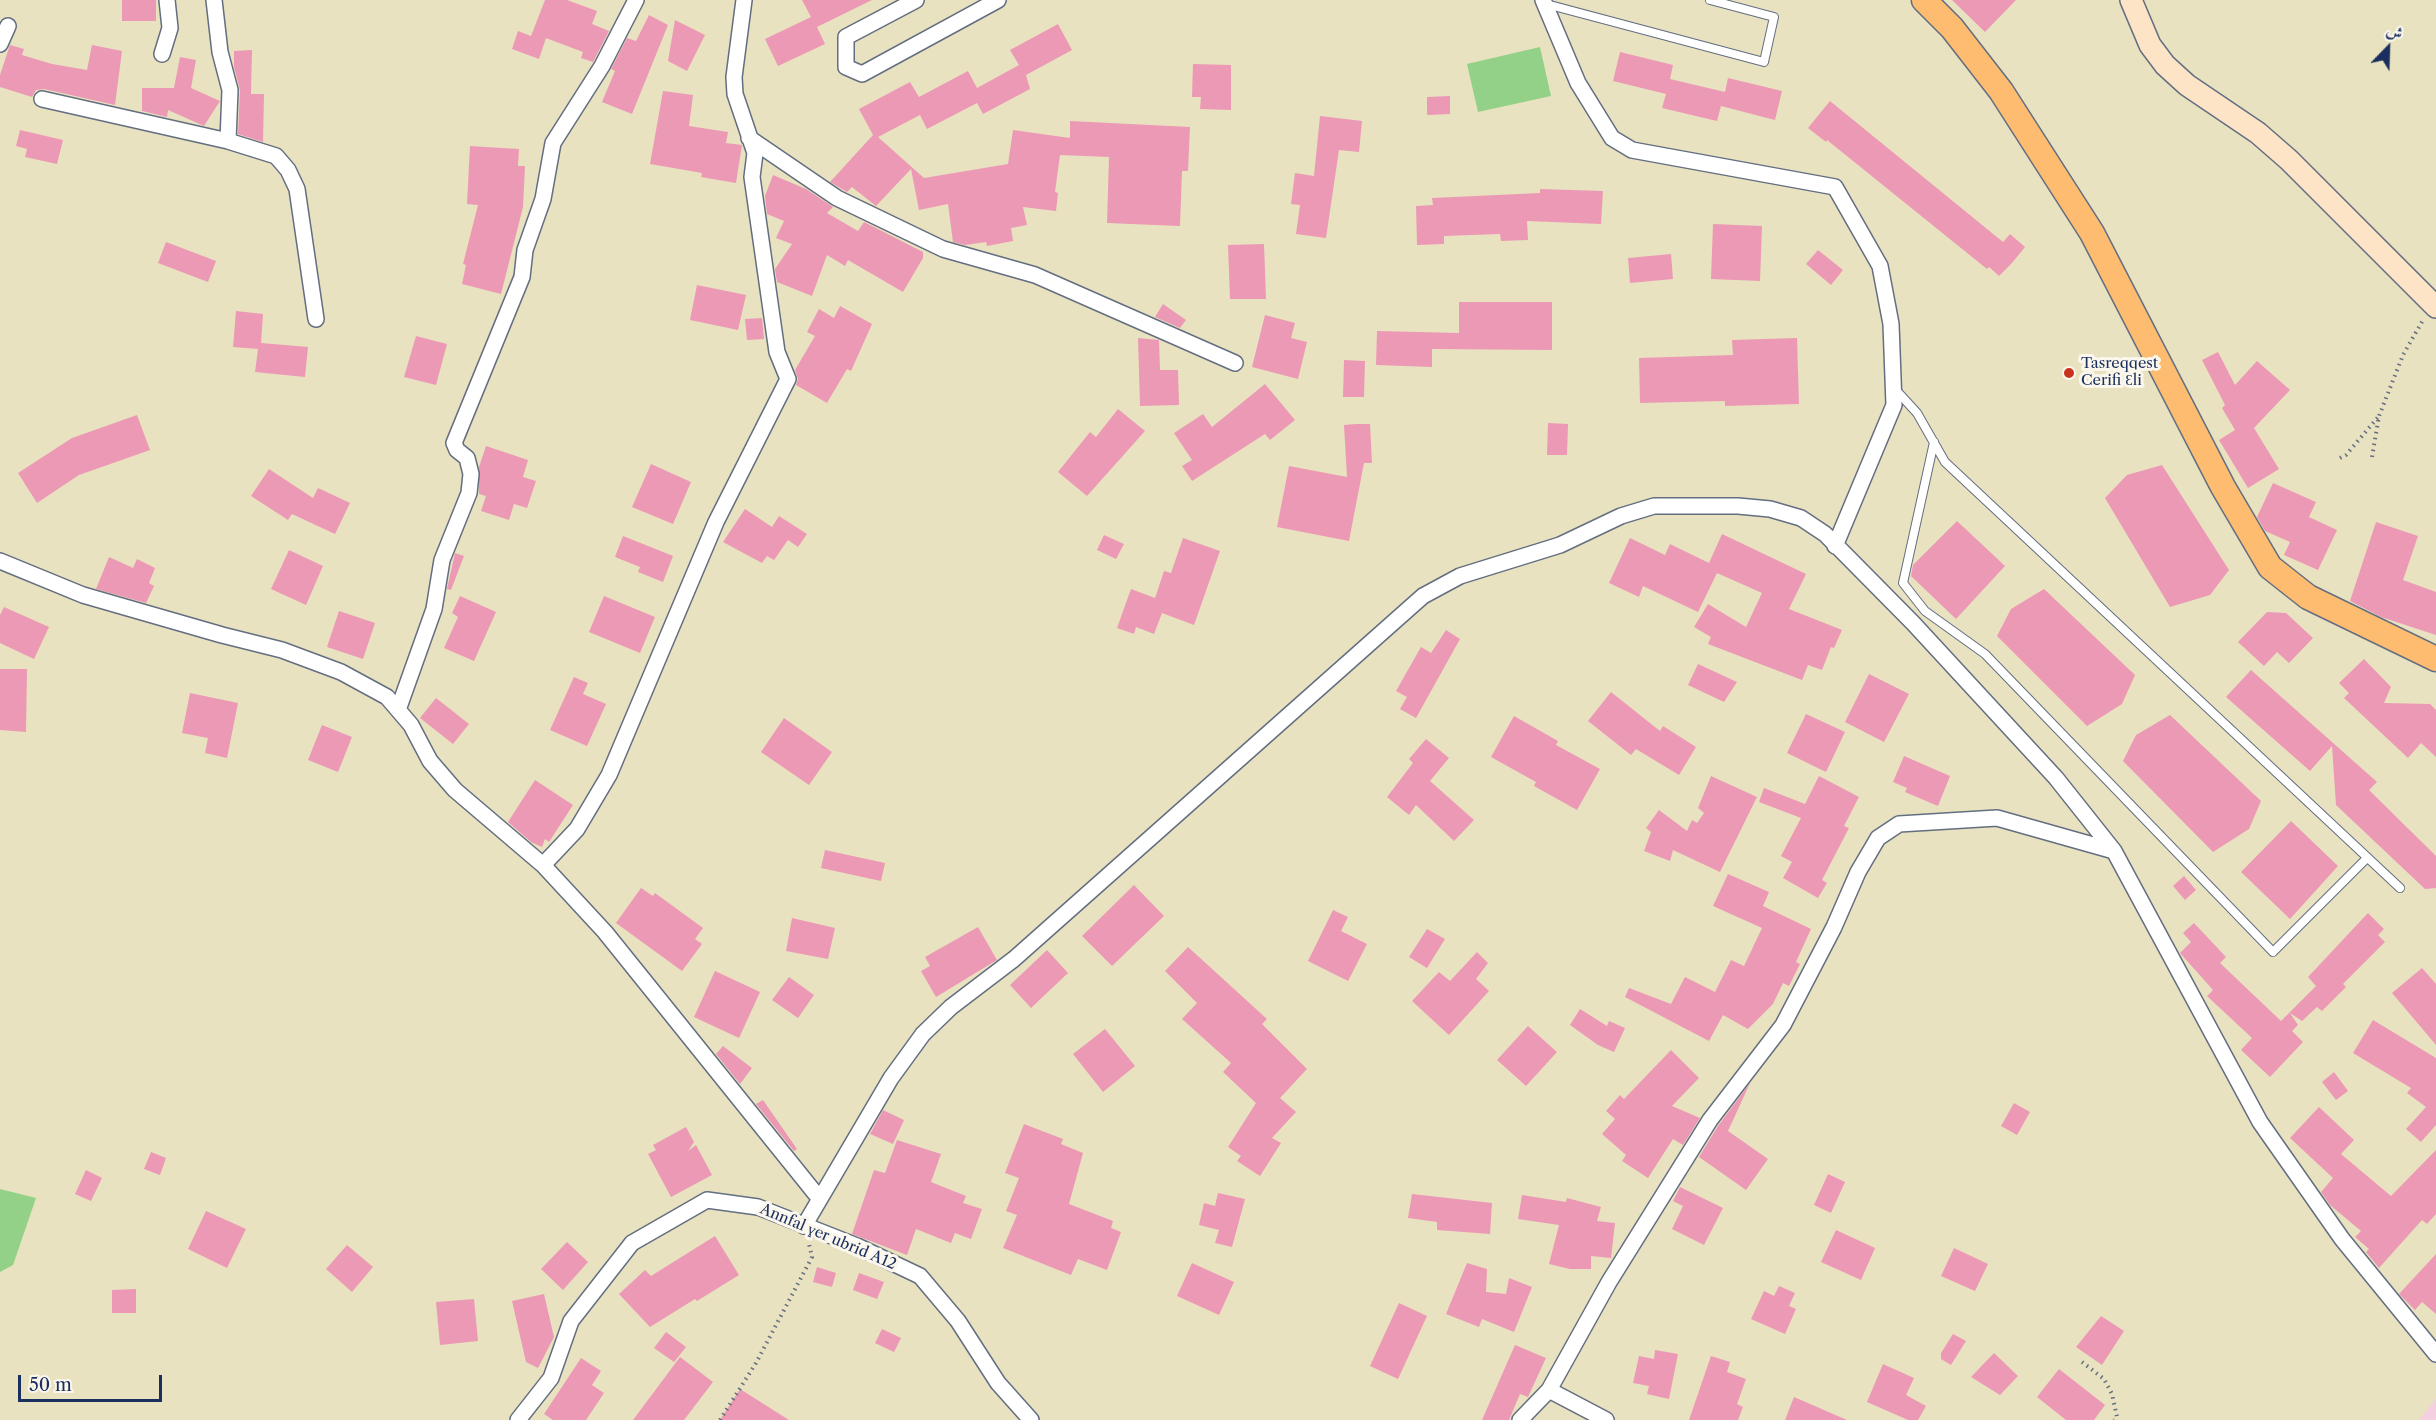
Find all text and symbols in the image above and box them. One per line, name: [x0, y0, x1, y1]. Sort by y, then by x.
north arrow: [2358, 18, 2418, 78]
text: ش: [2384, 19, 2406, 44]
place label: Tasreqqest Cerifi Ɛli: [2081, 355, 2158, 390]
marker: Tasreqqest Cerifi Ɛli: [2062, 366, 2076, 380]
street label: Annfal ɣer ubrid A12: [757, 1200, 899, 1274]
scale bar: [21, 1363, 165, 1401]
text: 50 m: [29, 1374, 72, 1396]

